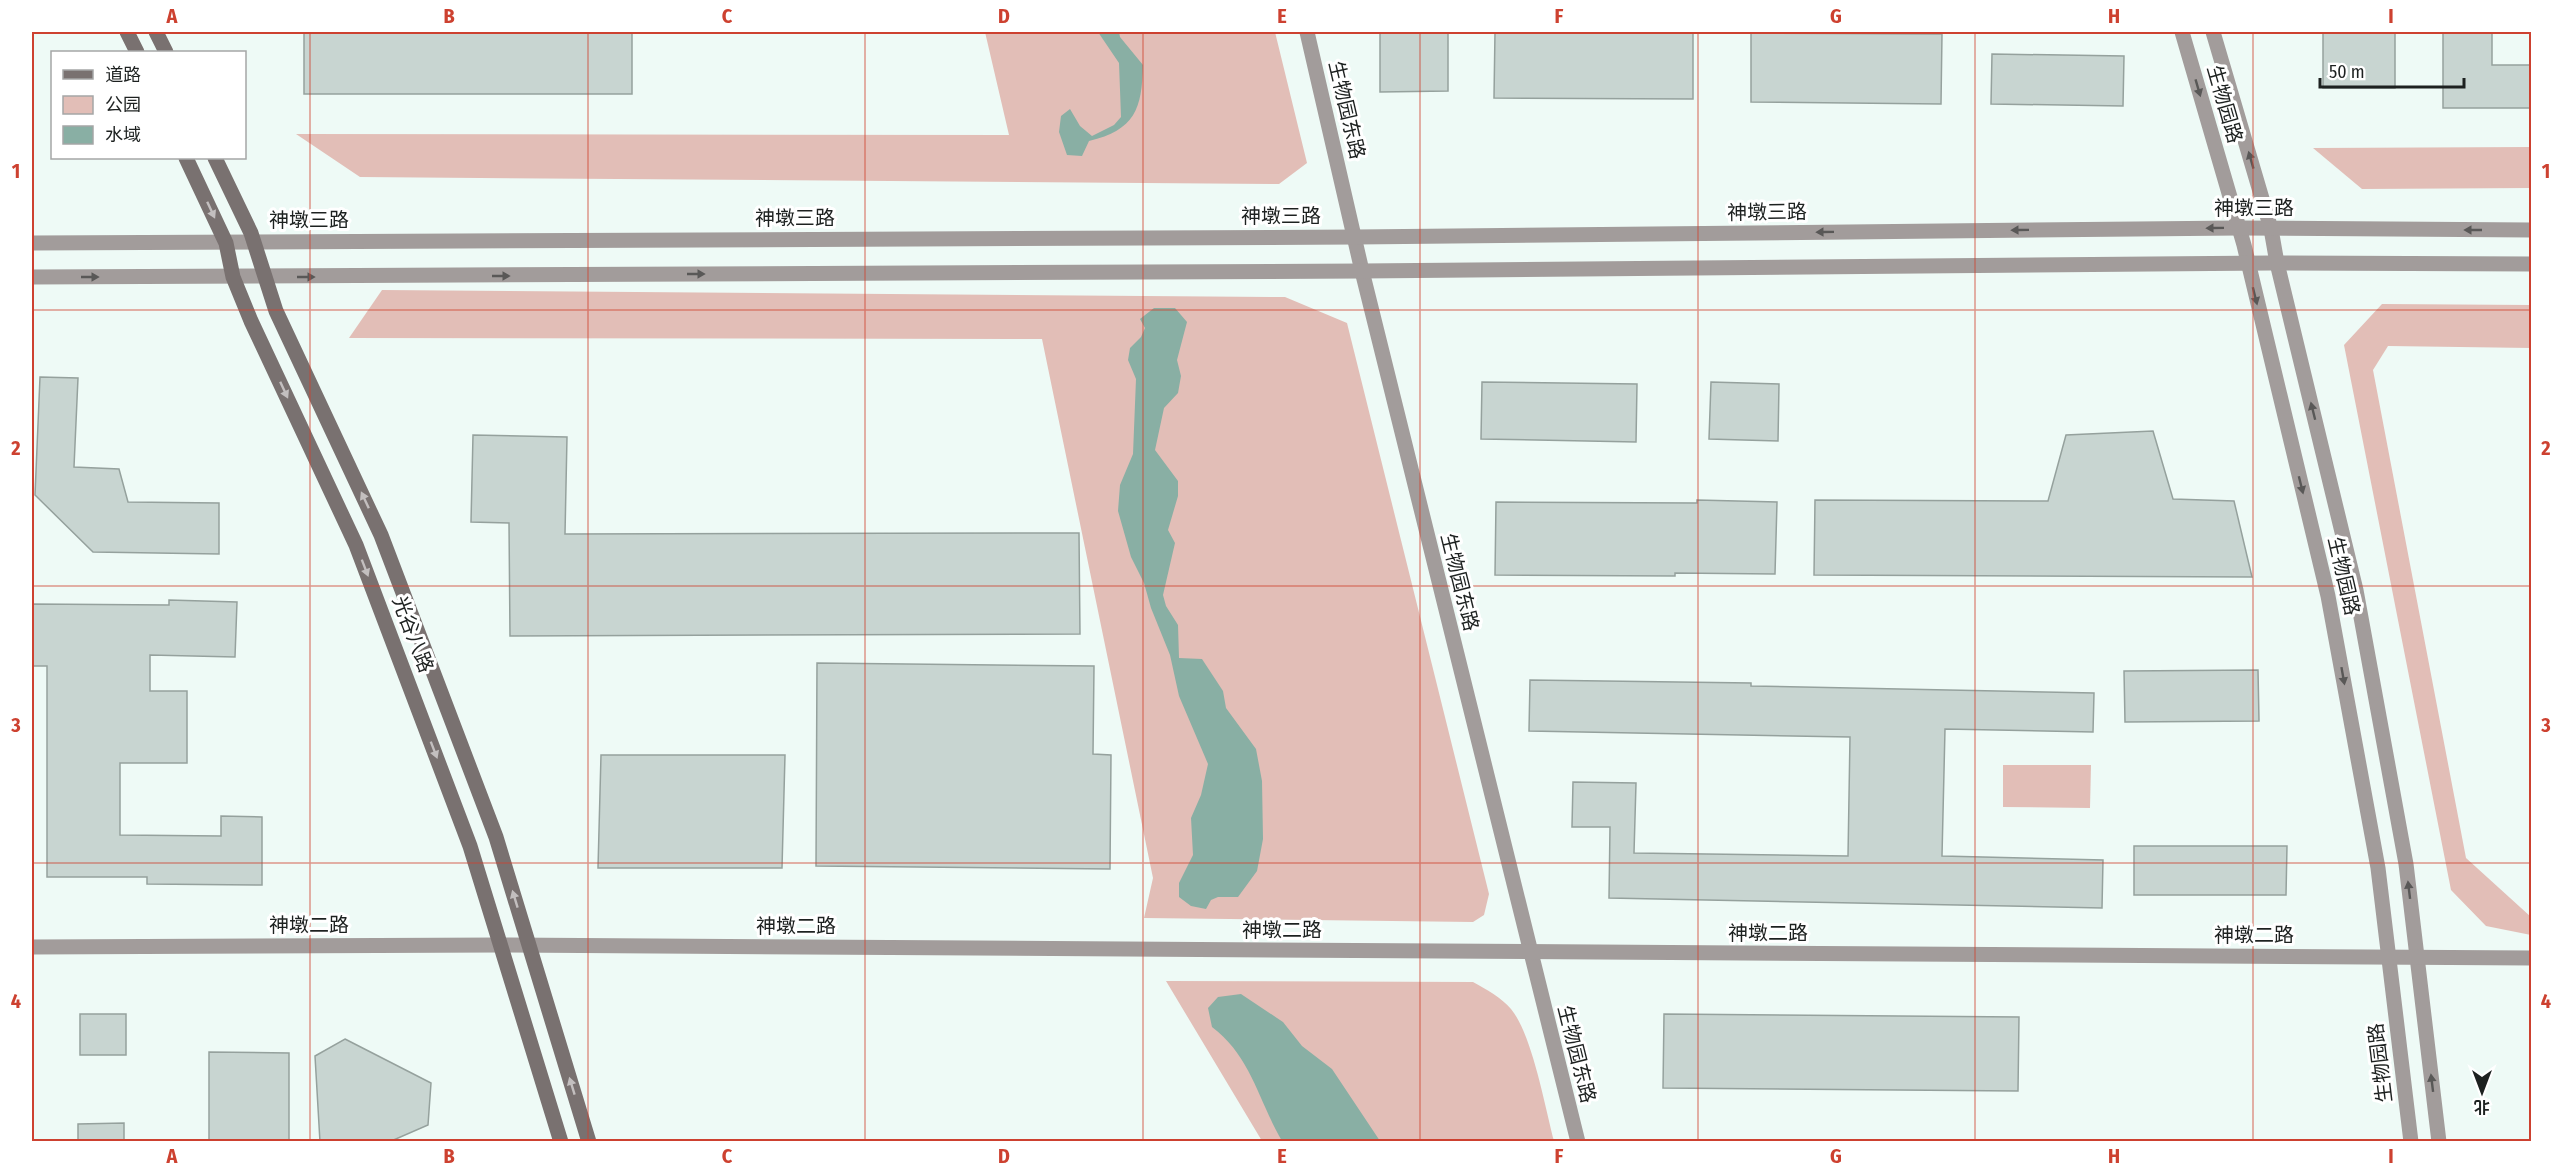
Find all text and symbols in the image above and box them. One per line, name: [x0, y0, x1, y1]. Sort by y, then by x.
text: A: [166, 4, 179, 28]
text: B: [443, 4, 455, 28]
text: C: [722, 4, 733, 28]
text: D: [998, 4, 1010, 28]
text: E: [1277, 4, 1287, 28]
text: F: [1555, 4, 1564, 28]
text: G: [1830, 4, 1842, 28]
text: H: [2108, 4, 2120, 28]
text: I: [2388, 4, 2394, 28]
legend: [51, 51, 246, 159]
scale bar: [2320, 51, 2464, 89]
street label: 生物园东路: [1324, 59, 1370, 161]
text: 50 m: [2329, 61, 2365, 83]
street label: 生物园路: [2202, 62, 2248, 146]
text: 道路: [105, 64, 141, 86]
one-way arrow: [2194, 79, 2203, 97]
text: 公园: [105, 94, 141, 116]
text: 水域: [105, 124, 141, 146]
one-way arrow: [2246, 151, 2255, 169]
text: 1: [12, 159, 20, 183]
text: 1: [2542, 159, 2550, 183]
street label: 神墩三路: [2214, 196, 2294, 220]
street label: 神墩三路: [1727, 199, 1807, 225]
one-way arrow: [206, 202, 215, 219]
street label: 神墩三路: [1241, 204, 1321, 228]
street label: 神墩三路: [755, 206, 835, 230]
street label: 神墩三路: [269, 208, 349, 232]
one-way arrow: [2206, 223, 2225, 233]
one-way arrow: [2011, 225, 2030, 235]
one-way arrow: [2464, 225, 2483, 235]
one-way arrow: [1816, 227, 1835, 237]
one-way arrow: [686, 270, 705, 279]
one-way arrow: [491, 271, 510, 281]
one-way arrow: [80, 272, 99, 282]
one-way arrow: [296, 272, 315, 282]
one-way arrow: [2251, 287, 2261, 305]
one-way arrow: [279, 382, 288, 399]
one-way arrow: [2307, 401, 2317, 420]
text: 2: [10, 436, 21, 460]
text: 2: [2540, 436, 2551, 460]
one-way arrow: [2297, 476, 2307, 495]
one-way arrow: [361, 492, 370, 509]
street label: 生物园东路: [1436, 531, 1484, 633]
street label: 生物园路: [2323, 534, 2365, 618]
one-way arrow: [361, 559, 370, 577]
street label: 光谷八路: [387, 592, 439, 676]
one-way arrow: [2339, 667, 2348, 686]
text: 3: [10, 713, 21, 737]
text: 3: [2540, 713, 2551, 737]
one-way arrow: [430, 741, 439, 759]
one-way arrow: [2405, 880, 2414, 899]
one-way arrow: [510, 890, 519, 908]
street label: 神墩二路: [269, 913, 349, 937]
street label: 神墩二路: [756, 914, 836, 938]
street label: 神墩二路: [1242, 918, 1322, 942]
street label: 神墩二路: [1728, 921, 1808, 945]
street label: 神墩二路: [2214, 923, 2294, 947]
text: 4: [11, 989, 21, 1013]
text: 4: [2541, 989, 2551, 1013]
street label: 生物园东路: [1553, 1003, 1601, 1105]
street label: 生物园路: [2363, 1022, 2397, 1104]
north arrow: [2452, 1062, 2512, 1122]
one-way arrow: [2428, 1074, 2437, 1093]
one-way arrow: [566, 1077, 576, 1095]
text: 北: [2474, 1097, 2490, 1116]
text: A: [166, 1144, 179, 1168]
text: B: [443, 1144, 455, 1168]
text: C: [722, 1144, 733, 1168]
text: D: [998, 1144, 1010, 1168]
text: E: [1277, 1144, 1287, 1168]
text: F: [1555, 1144, 1564, 1168]
text: G: [1830, 1144, 1842, 1168]
text: H: [2108, 1144, 2120, 1168]
text: I: [2388, 1144, 2394, 1168]

